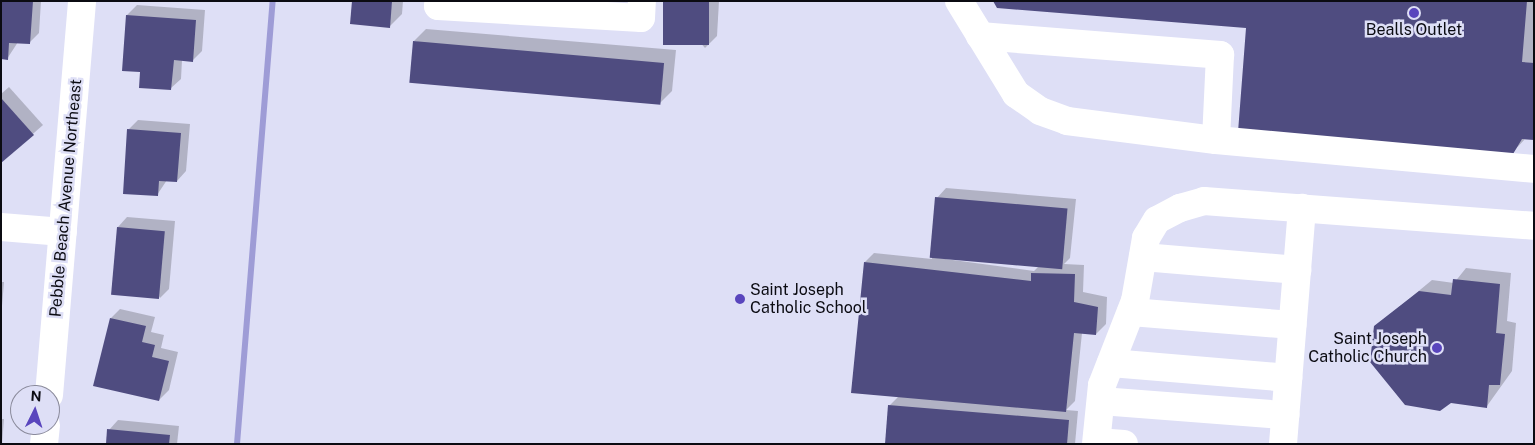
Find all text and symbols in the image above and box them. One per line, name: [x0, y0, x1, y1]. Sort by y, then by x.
marker: Bealls Outlet: [1408, 7, 1420, 19]
place label: Bealls Outlet: [1366, 20, 1462, 40]
street label: Pebble Beach Avenue Northeast: [46, 78, 86, 318]
place label: Saint Joseph Catholic School: [750, 280, 867, 318]
marker: Saint Joseph Catholic School: [734, 293, 746, 305]
place label: Saint Joseph Catholic Church: [1308, 329, 1427, 367]
marker: Saint Joseph Catholic Church: [1431, 342, 1443, 354]
north arrow: [10, 385, 60, 435]
text: N: [30, 388, 42, 404]

